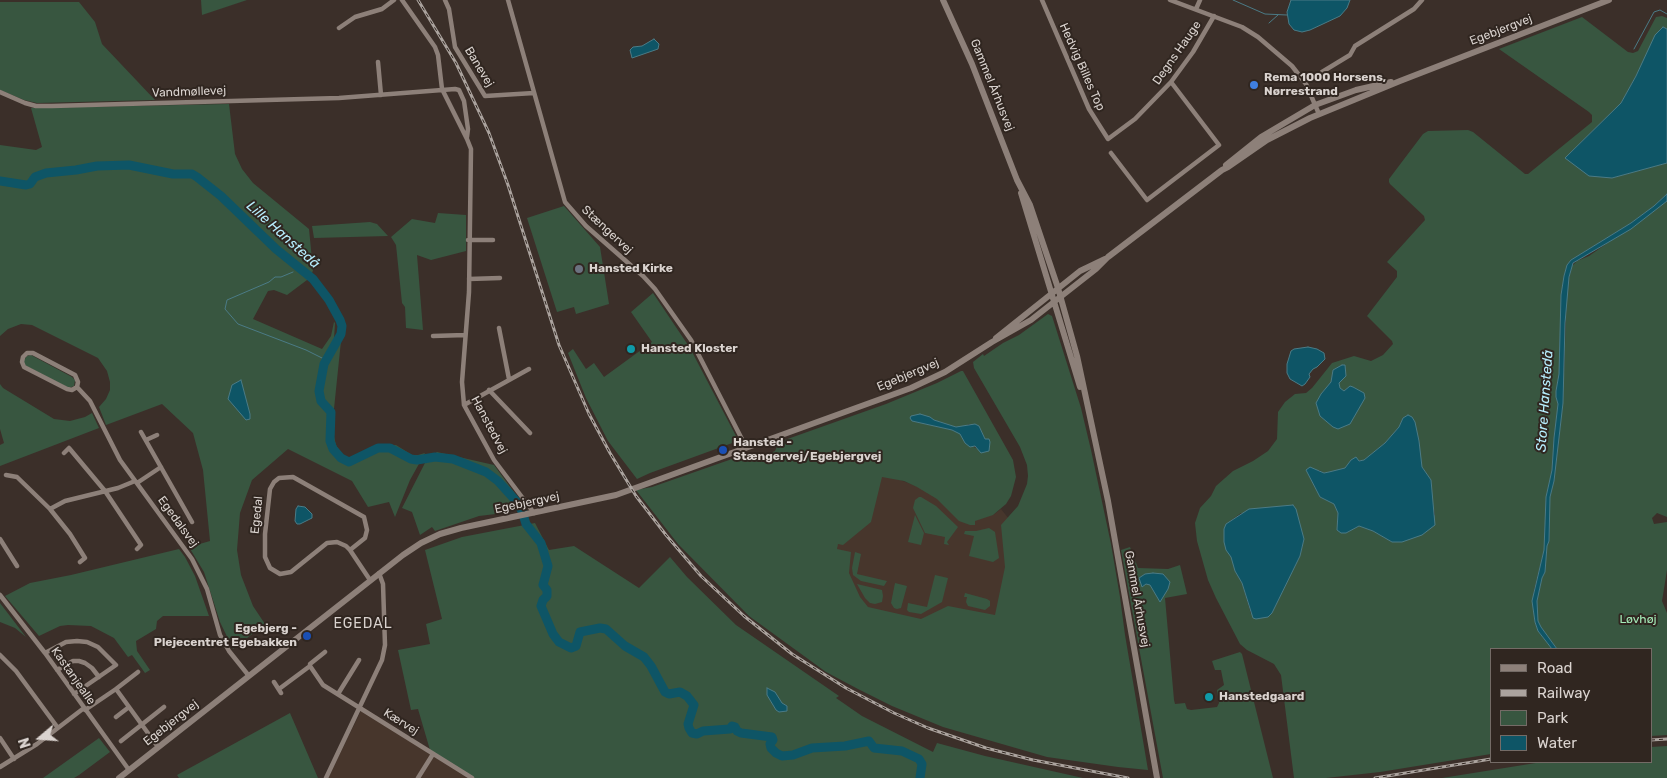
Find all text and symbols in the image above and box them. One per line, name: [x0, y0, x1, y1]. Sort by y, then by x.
street label: Egebjergvej: [1468, 11, 1534, 49]
street label: Degns Hauge: [1150, 18, 1204, 88]
street label: Hedvig Billes Top: [1056, 21, 1108, 113]
street label: Gammel Århusvej: [967, 37, 1017, 133]
street label: Banevej: [461, 44, 497, 90]
place label: Rema 1000 Horsens, Nørrestrand: [1264, 71, 1386, 99]
marker: Rema 1000 Horsens, Nørrestrand: [1248, 79, 1260, 91]
street label: Vandmøllevej: [152, 84, 226, 100]
water label: Lille Hanstedå: [243, 198, 323, 272]
street label: Stængervej: [578, 203, 636, 257]
place label: Hansted Kirke: [589, 262, 673, 276]
marker: Hansted Kirke: [573, 263, 585, 275]
place label: Hansted Kloster: [641, 342, 738, 356]
marker: Hansted Kloster: [625, 343, 637, 355]
water label: Store Hanstedå: [1533, 349, 1557, 453]
street label: Egebjergvej: [875, 356, 941, 394]
street label: Hanstedvej: [468, 394, 510, 456]
place label: Hansted - Stængervej/Egebjergvej: [733, 436, 881, 464]
marker: Hansted - Stængervej/Egebjergvej: [717, 444, 729, 456]
street label: Egebjergvej: [493, 489, 561, 517]
street label: Egedalsvej: [155, 494, 201, 550]
street label: Egedal: [248, 495, 266, 535]
street label: Gammel Århusvej: [1121, 550, 1153, 648]
park label: Løvhøj: [1619, 613, 1657, 627]
district label: EGEDAL: [333, 616, 393, 632]
place label: Egebjerg - Plejecentret Egebakken: [154, 622, 297, 650]
marker: Egebjerg - Plejecentret Egebakken: [301, 630, 313, 642]
street label: Kastanjealle: [48, 644, 98, 708]
legend: [1490, 648, 1652, 763]
text: Road: [1537, 659, 1573, 677]
text: Railway: [1537, 684, 1591, 702]
place label: Hanstedgaard: [1219, 690, 1304, 704]
marker: Hanstedgaard: [1203, 691, 1215, 703]
street label: Egebjergvej: [141, 697, 201, 749]
street label: Kærvej: [381, 706, 421, 738]
text: Park: [1537, 709, 1568, 727]
north arrow: [15, 713, 65, 763]
text: Water: [1537, 734, 1577, 752]
text: N: [16, 735, 35, 750]

